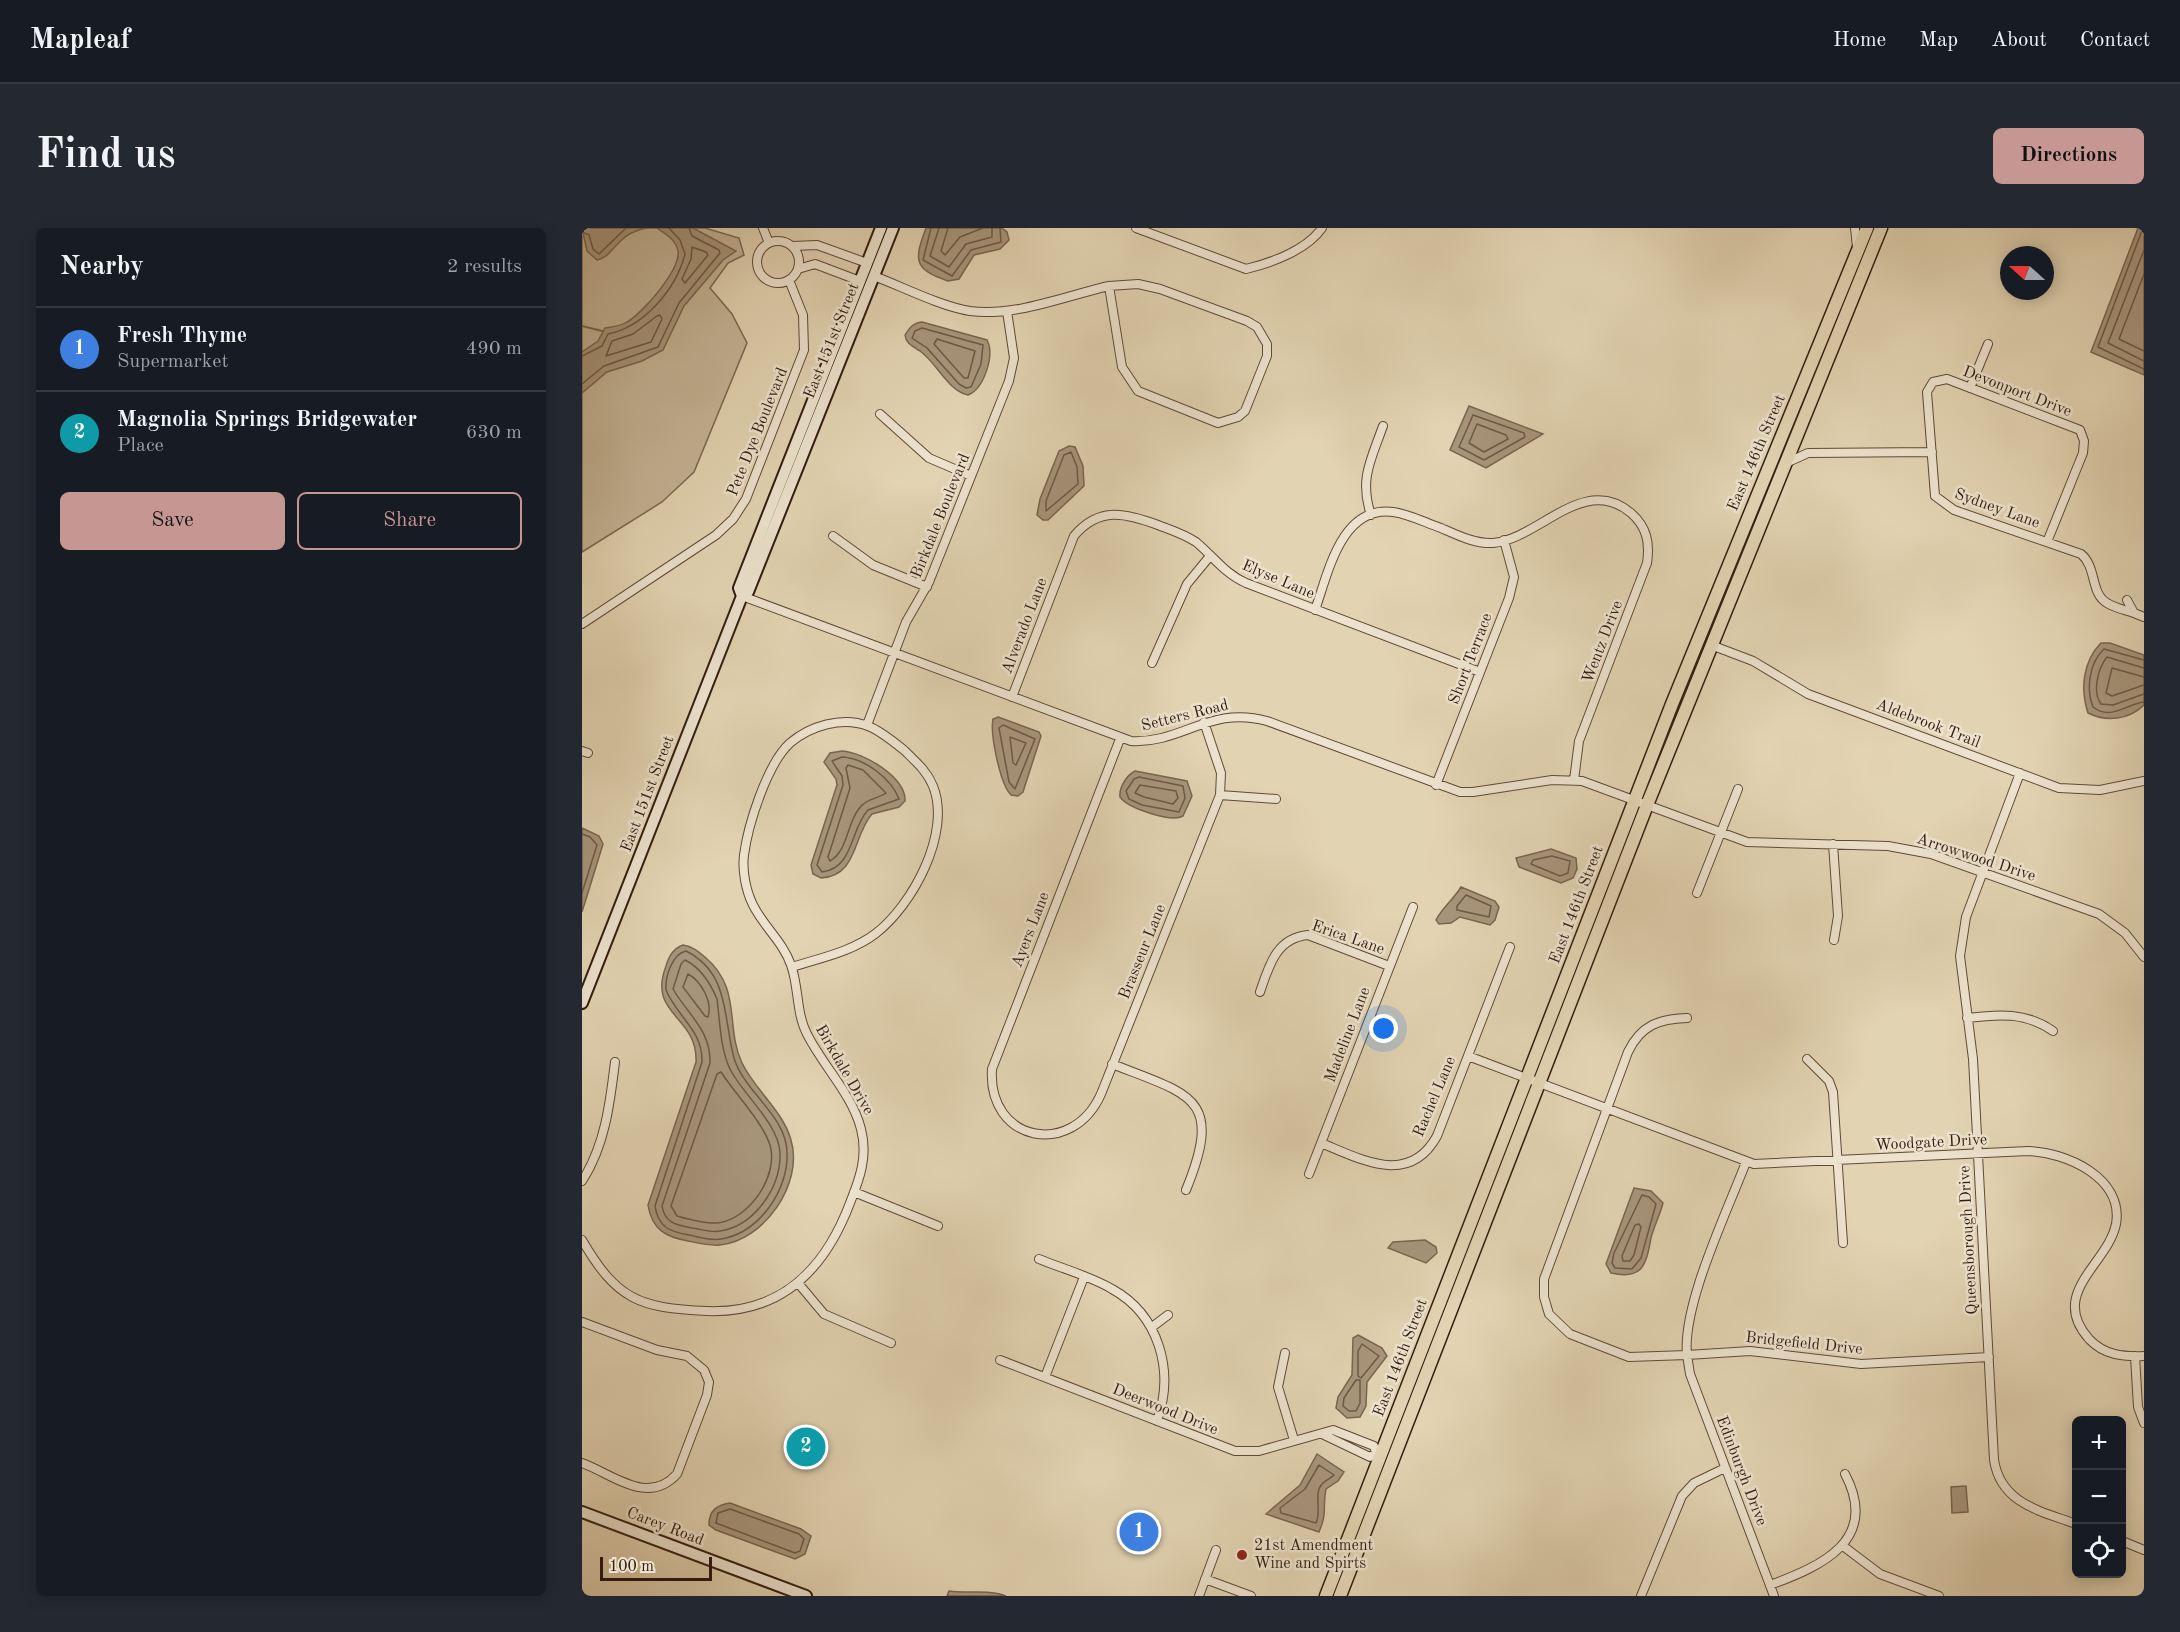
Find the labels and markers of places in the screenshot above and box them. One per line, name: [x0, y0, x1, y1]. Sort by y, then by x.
pin: 2: [786, 1424, 826, 1470]
pin: 1: [1120, 1510, 1158, 1554]
place label: 21st Amendment Wine and Spirts: [1254, 1538, 1374, 1572]
marker: 21st Amendment Wine and Spirts: [1235, 1548, 1249, 1562]

